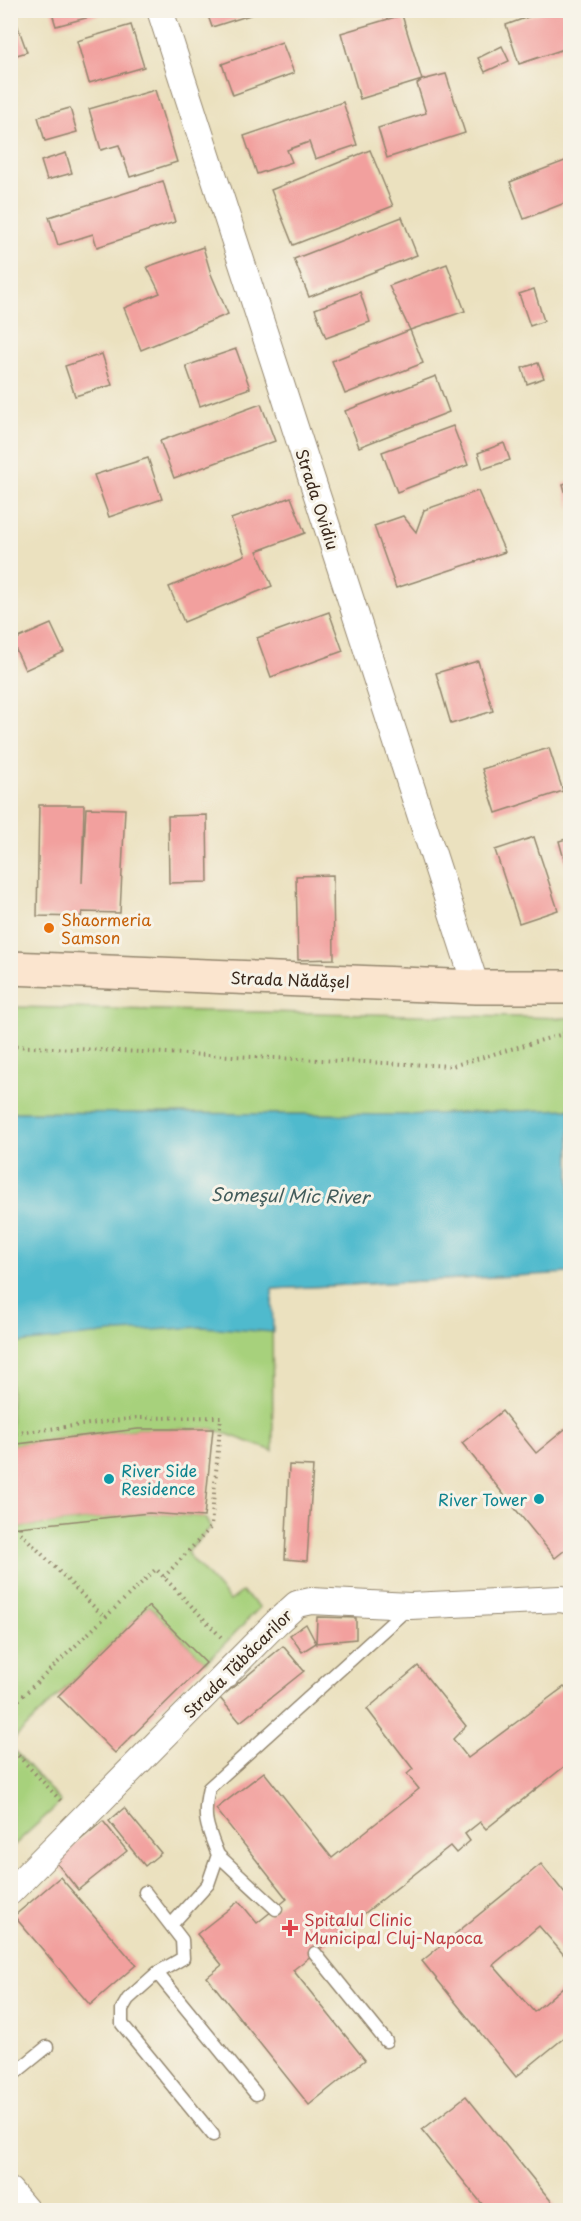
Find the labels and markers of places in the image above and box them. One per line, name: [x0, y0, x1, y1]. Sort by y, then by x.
place label: Shaormeria Samson: [61, 907, 151, 949]
marker: Shaormeria Samson: [42, 921, 56, 935]
place label: River Side Residence: [121, 1458, 197, 1500]
marker: River Side Residence: [102, 1472, 116, 1486]
place label: River Tower: [438, 1487, 528, 1511]
marker: River Tower: [532, 1492, 546, 1506]
place label: Spitalul Clinic Municipal Cluj-Napoca: [304, 1907, 483, 1949]
marker: Spitalul Clinic Municipal Cluj-Napoca: [281, 1919, 299, 1937]

